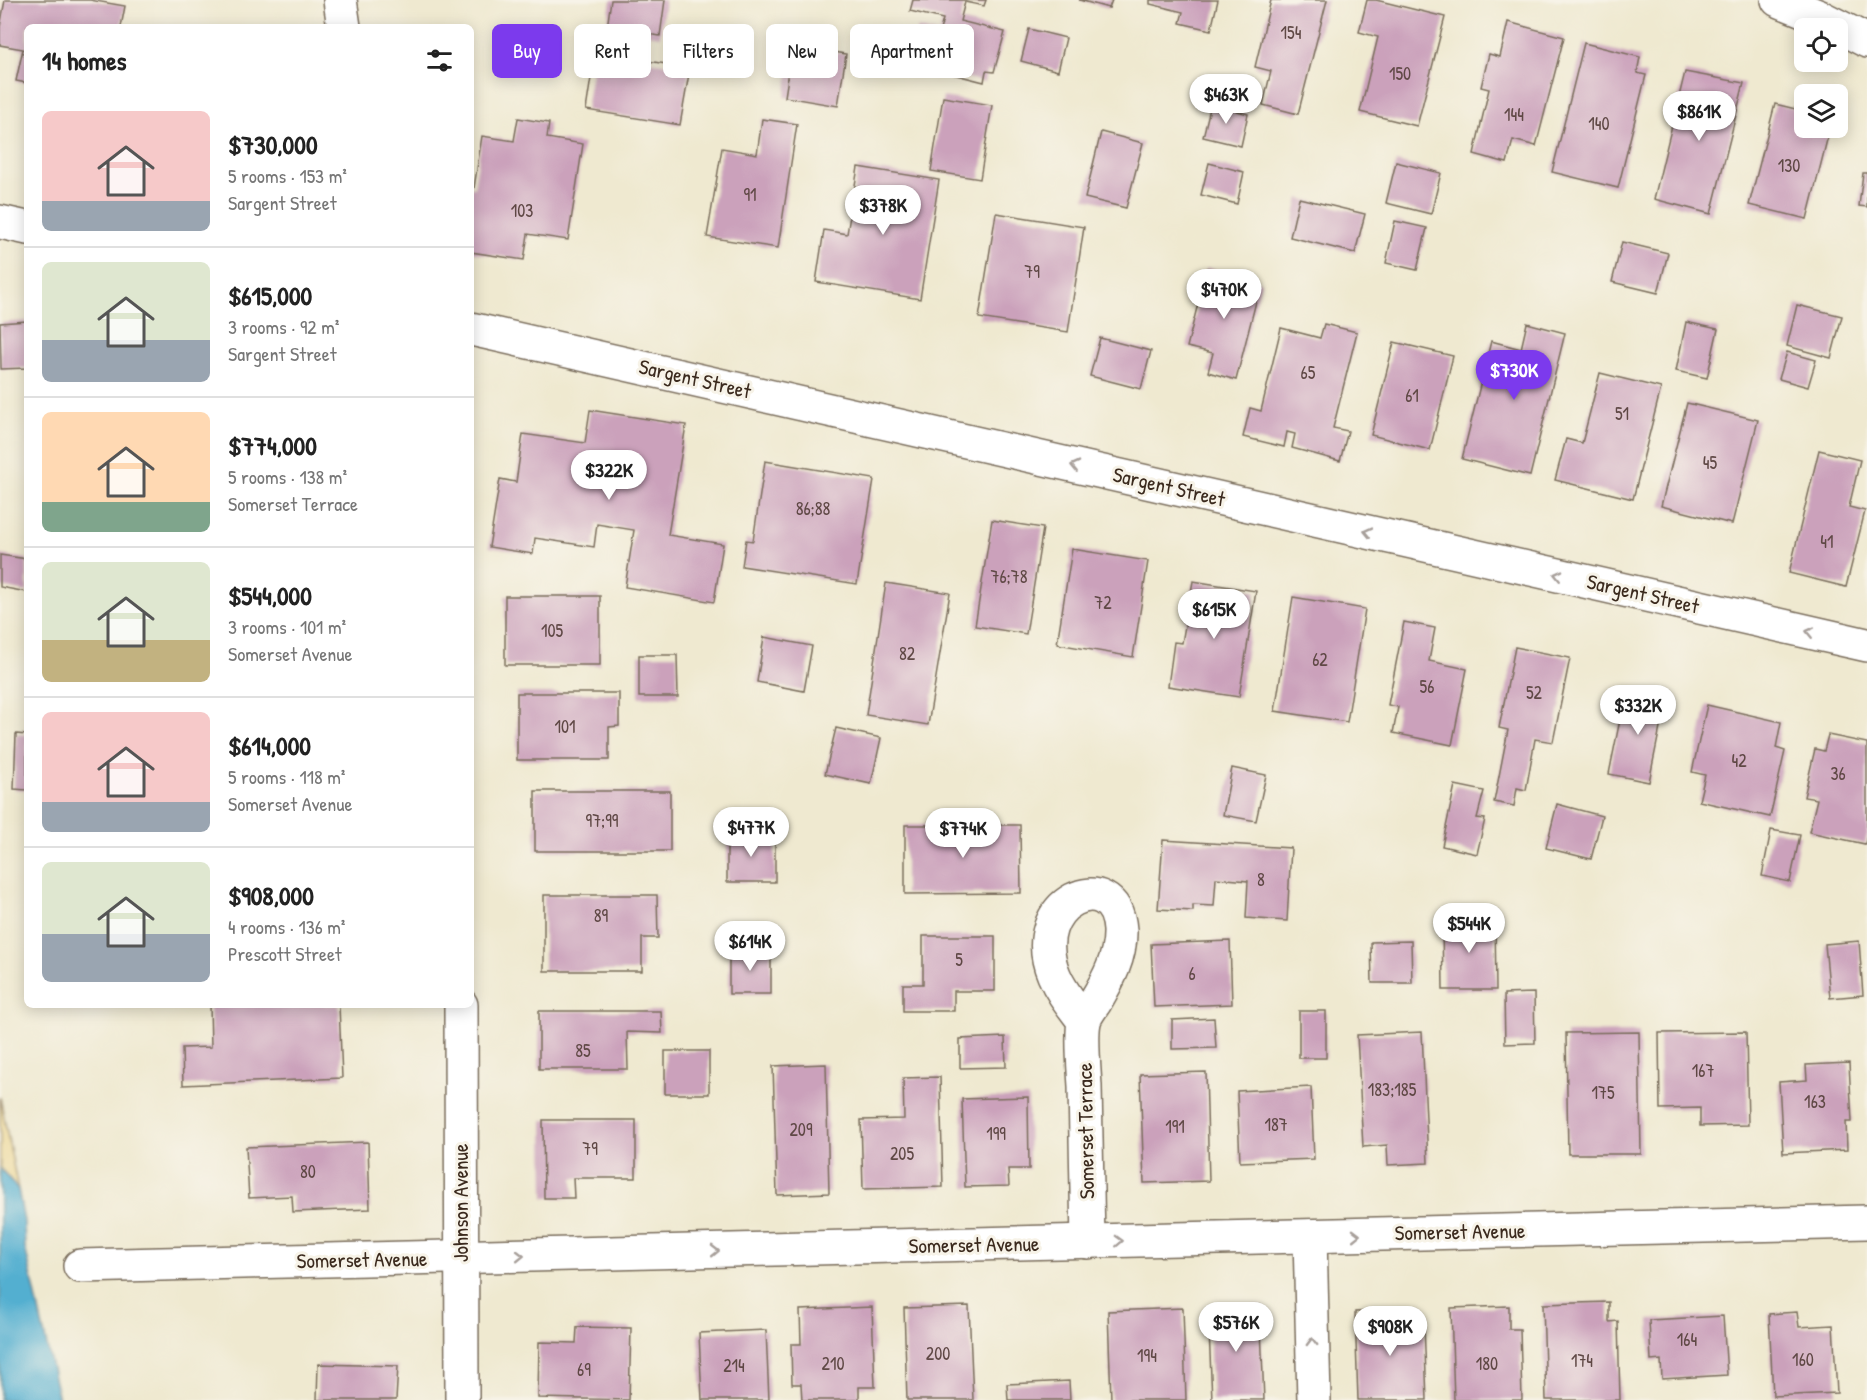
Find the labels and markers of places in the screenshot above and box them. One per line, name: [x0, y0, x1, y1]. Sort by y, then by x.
pin: $463K: [1184, 74, 1268, 125]
pin: $861K: [1657, 91, 1741, 142]
pin: $378K: [841, 185, 925, 236]
pin: $470K: [1182, 269, 1266, 320]
pin: $730K: [1472, 350, 1556, 401]
pin: $322K: [567, 450, 651, 501]
pin: $615K: [1172, 589, 1256, 640]
pin: $332K: [1596, 685, 1680, 736]
pin: $477K: [709, 807, 793, 858]
pin: $774K: [921, 808, 1005, 859]
pin: $544K: [1427, 903, 1511, 954]
pin: $614K: [708, 921, 792, 972]
pin: $576K: [1194, 1302, 1278, 1353]
pin: $908K: [1348, 1306, 1432, 1357]

